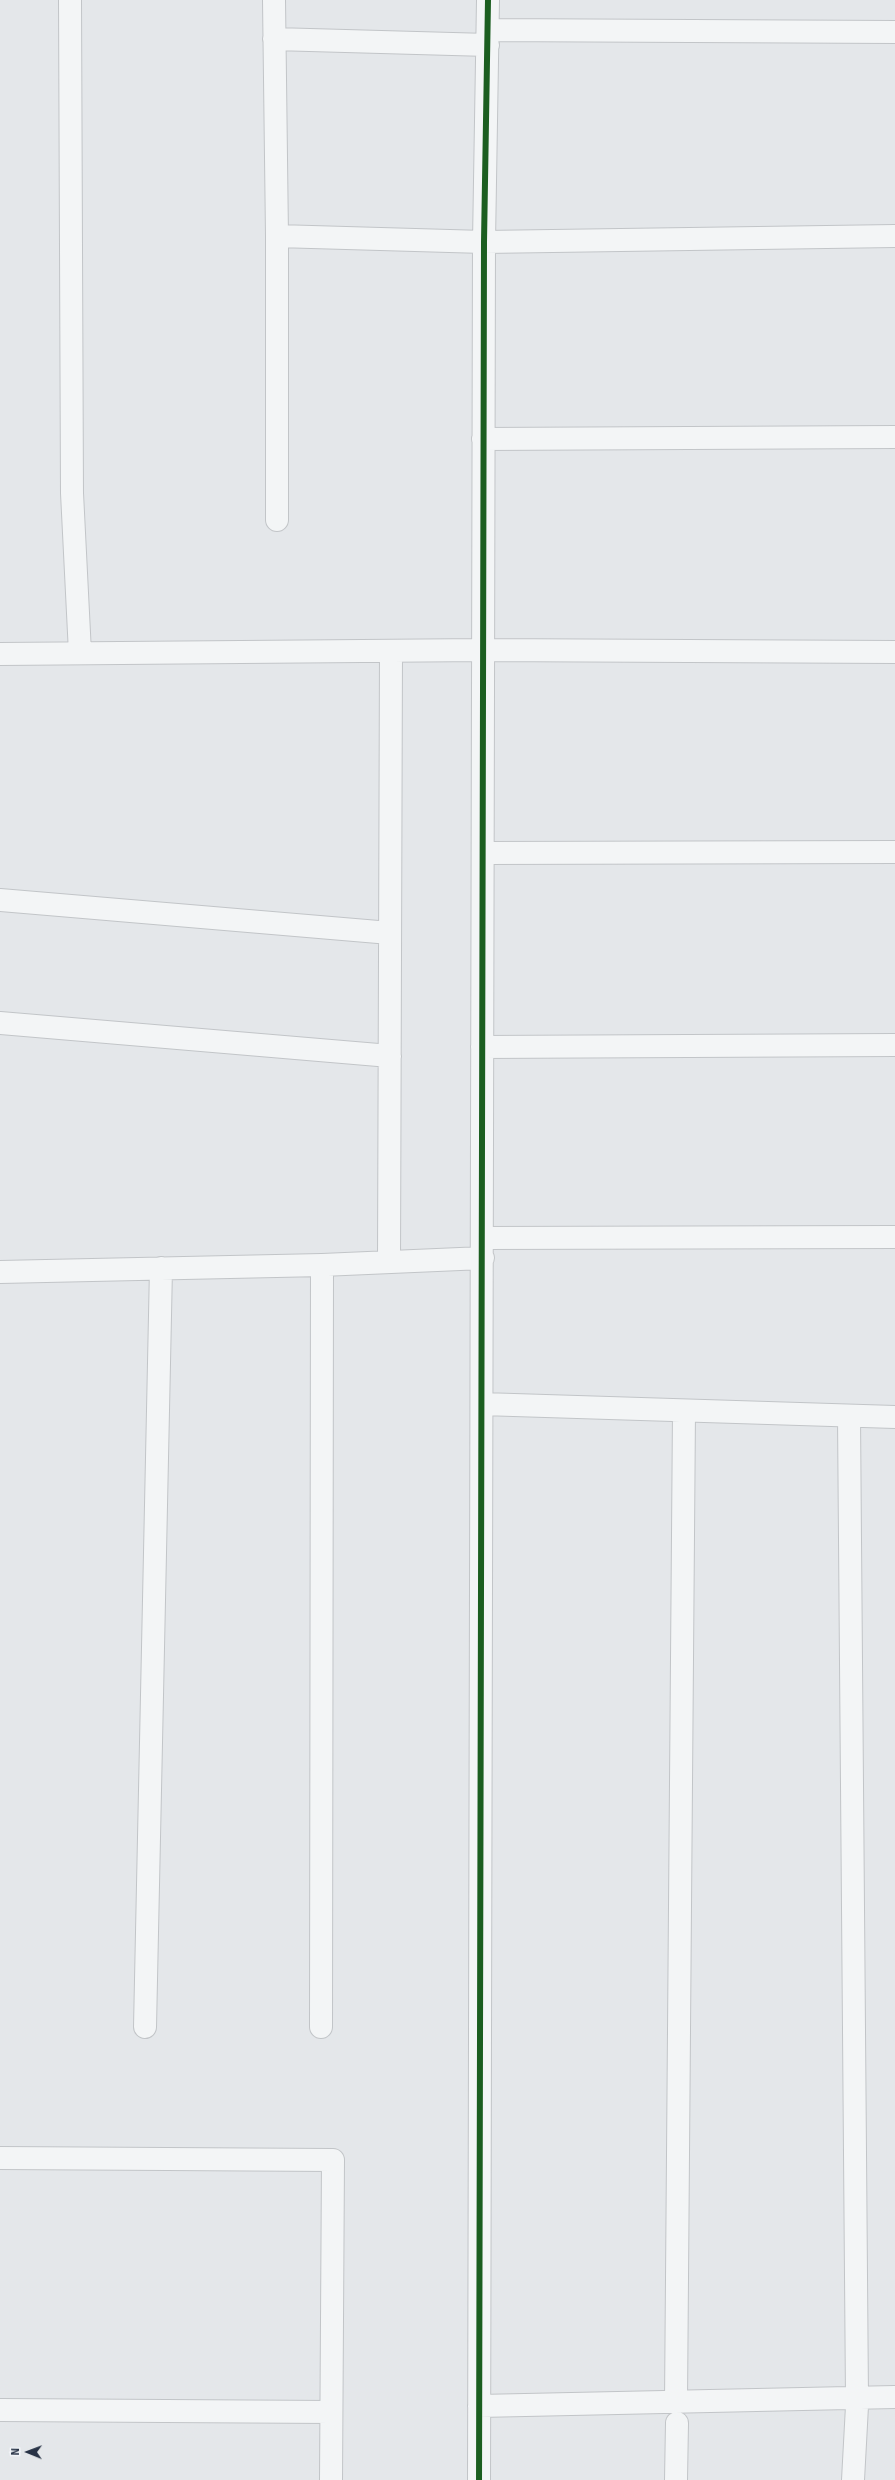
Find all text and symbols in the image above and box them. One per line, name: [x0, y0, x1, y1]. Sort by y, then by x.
north arrow: [8, 2432, 48, 2472]
text: N: [9, 2448, 22, 2456]

